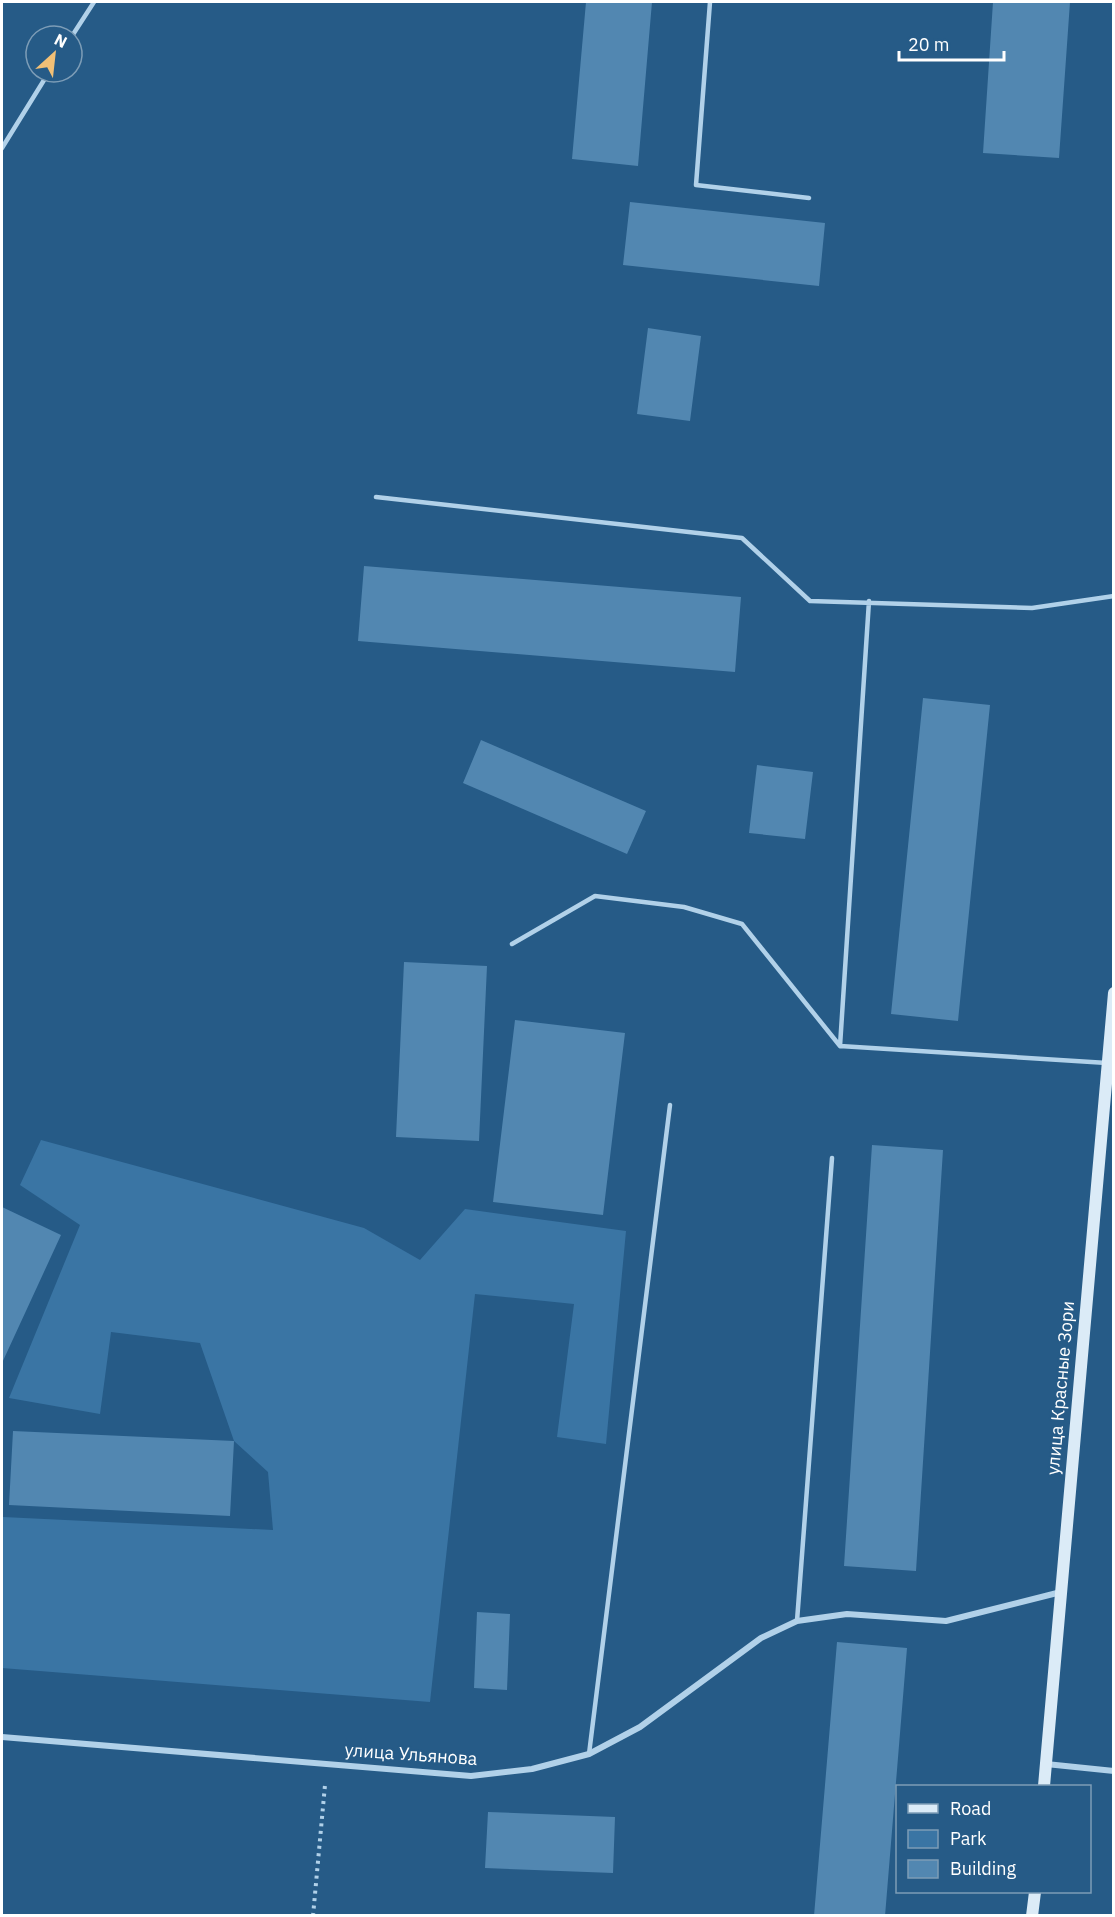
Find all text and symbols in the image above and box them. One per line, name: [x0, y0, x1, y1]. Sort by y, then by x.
north arrow: [24, 24, 84, 84]
scale bar: [899, 24, 1004, 62]
text: N: [51, 29, 71, 52]
text: 20 m: [908, 33, 950, 56]
street label: улица Красные Зори: [1041, 1300, 1079, 1476]
street label: улица Ульянова: [344, 1738, 479, 1770]
legend: [896, 1785, 1091, 1893]
text: Road: [950, 1797, 991, 1820]
text: Park: [950, 1827, 987, 1850]
text: Building: [950, 1857, 1017, 1880]

